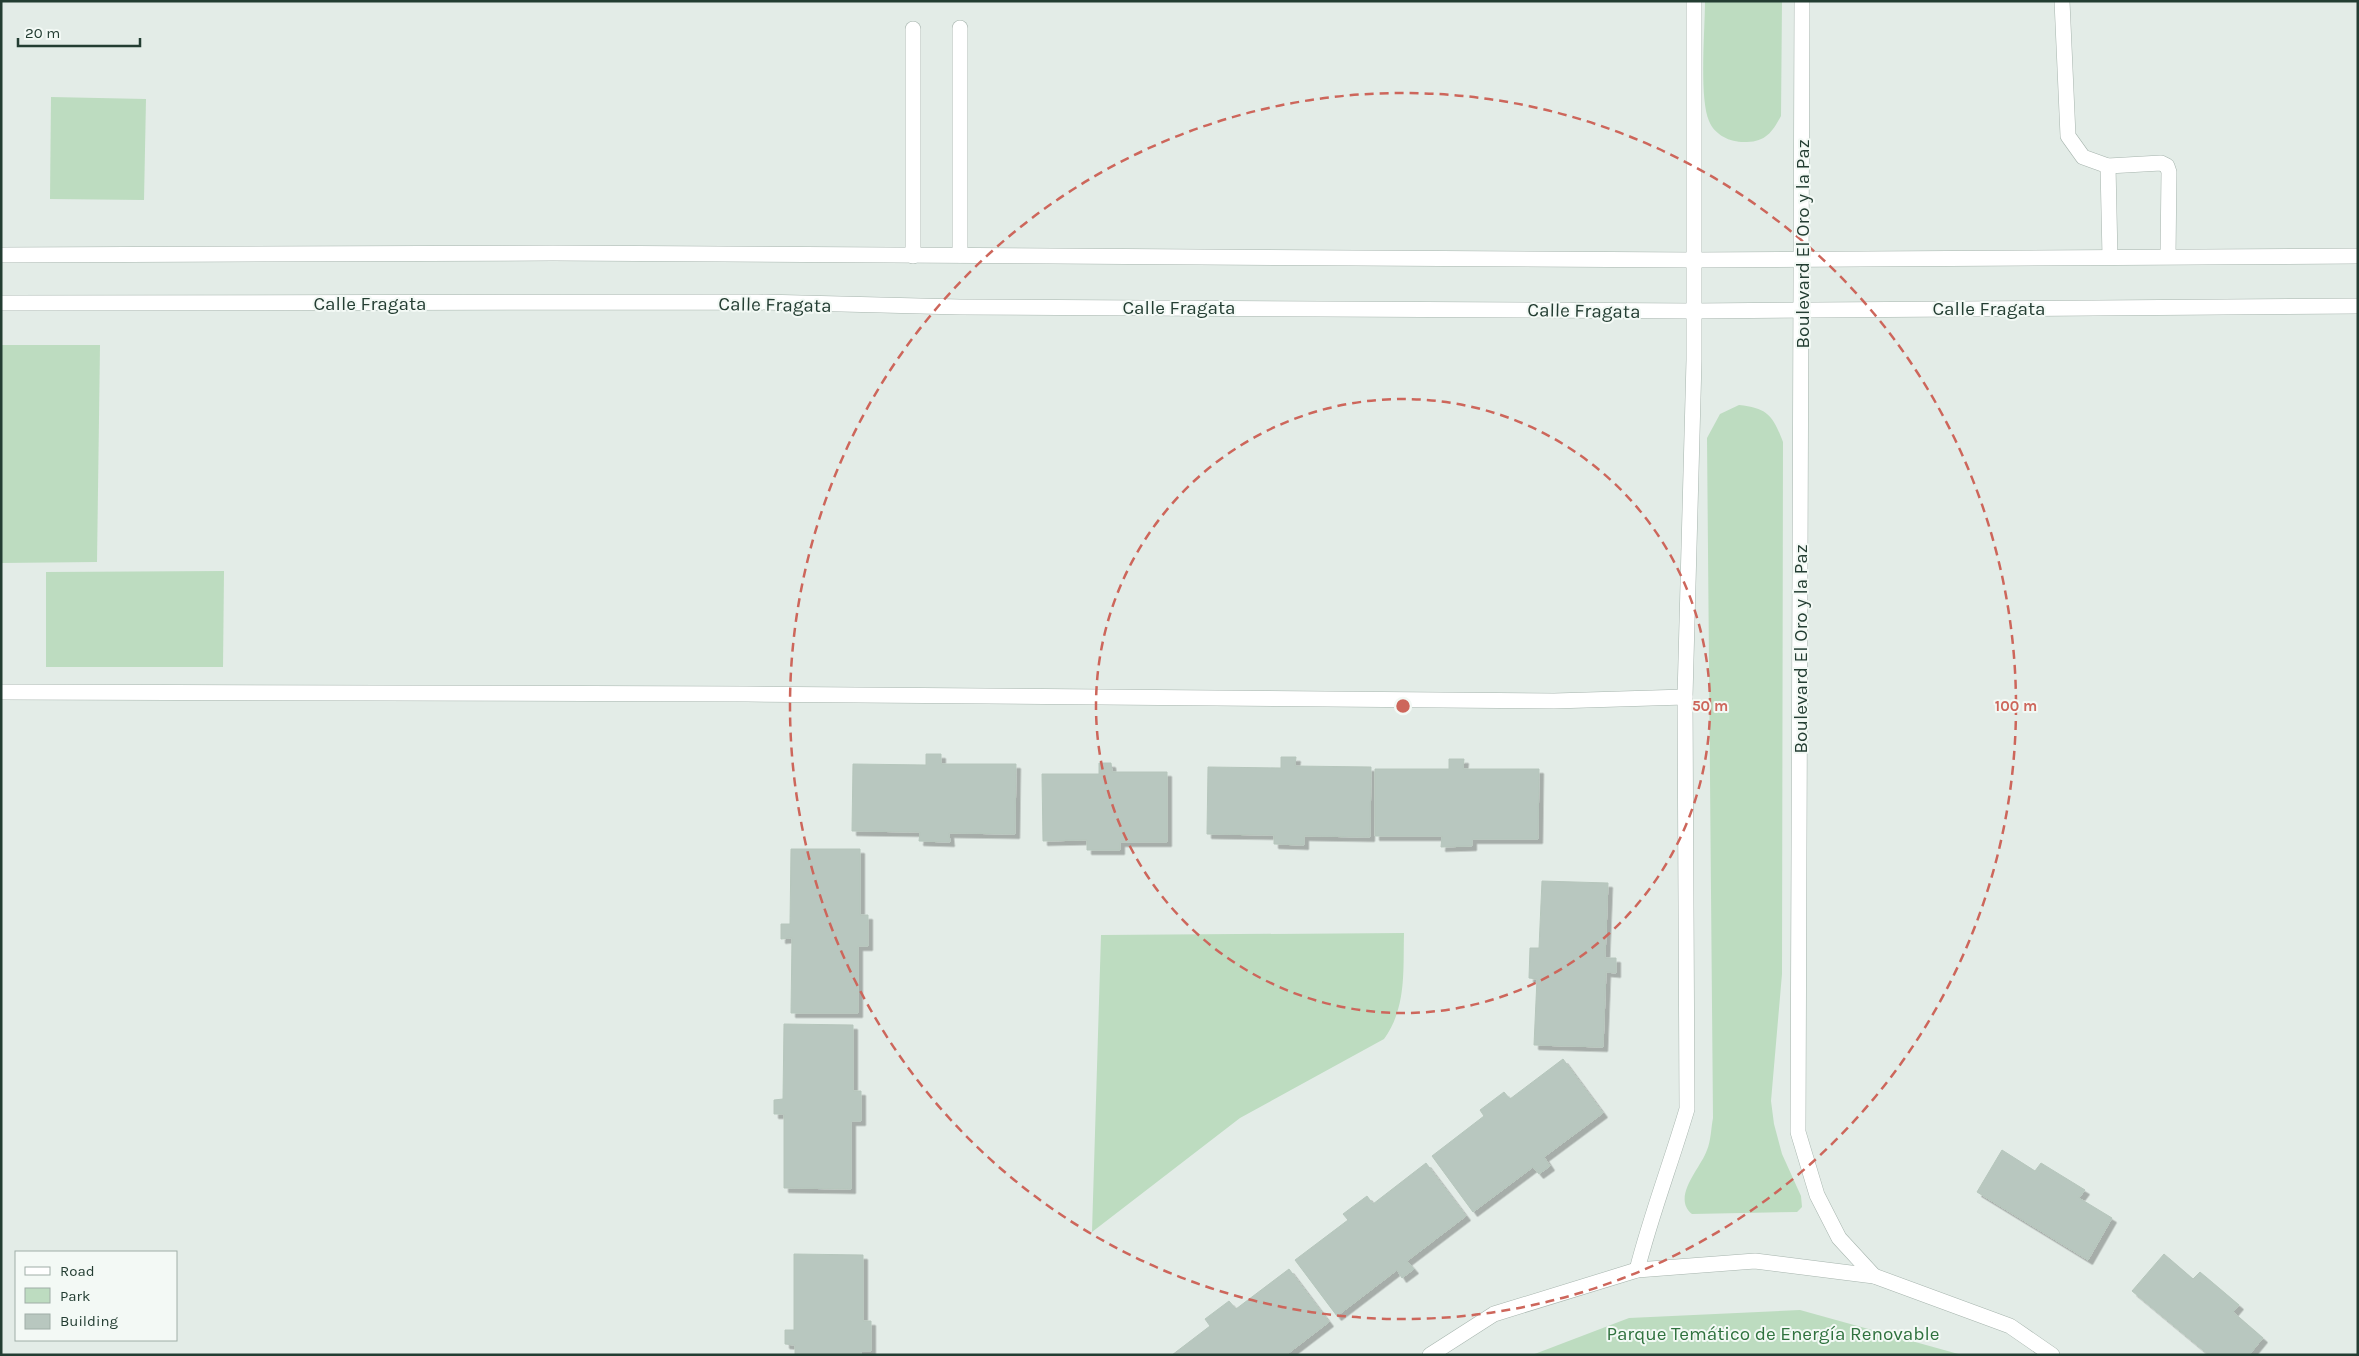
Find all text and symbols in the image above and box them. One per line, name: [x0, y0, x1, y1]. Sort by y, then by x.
scale bar: [18, 15, 140, 47]
text: 20 m: [25, 24, 60, 42]
street label: Boulevard El Oro y la Paz: [1792, 139, 1814, 349]
street label: Calle Fragata: [313, 293, 427, 315]
street label: Calle Fragata: [718, 293, 832, 317]
street label: Calle Fragata: [1122, 297, 1236, 319]
street label: Calle Fragata: [1932, 298, 2046, 320]
street label: Calle Fragata: [1527, 299, 1641, 323]
street label: Boulevard El Oro y la Paz: [1790, 544, 1812, 754]
centre of rings: [1394, 697, 1412, 715]
text: 50 m: [1692, 697, 1728, 715]
text: 100 m: [1995, 697, 2037, 715]
legend: [15, 1251, 178, 1341]
text: Road: [60, 1262, 95, 1280]
text: Park: [60, 1287, 90, 1305]
text: Building: [60, 1312, 118, 1330]
park label: Parque Temático de Energía Renovable: [1606, 1323, 1940, 1345]

